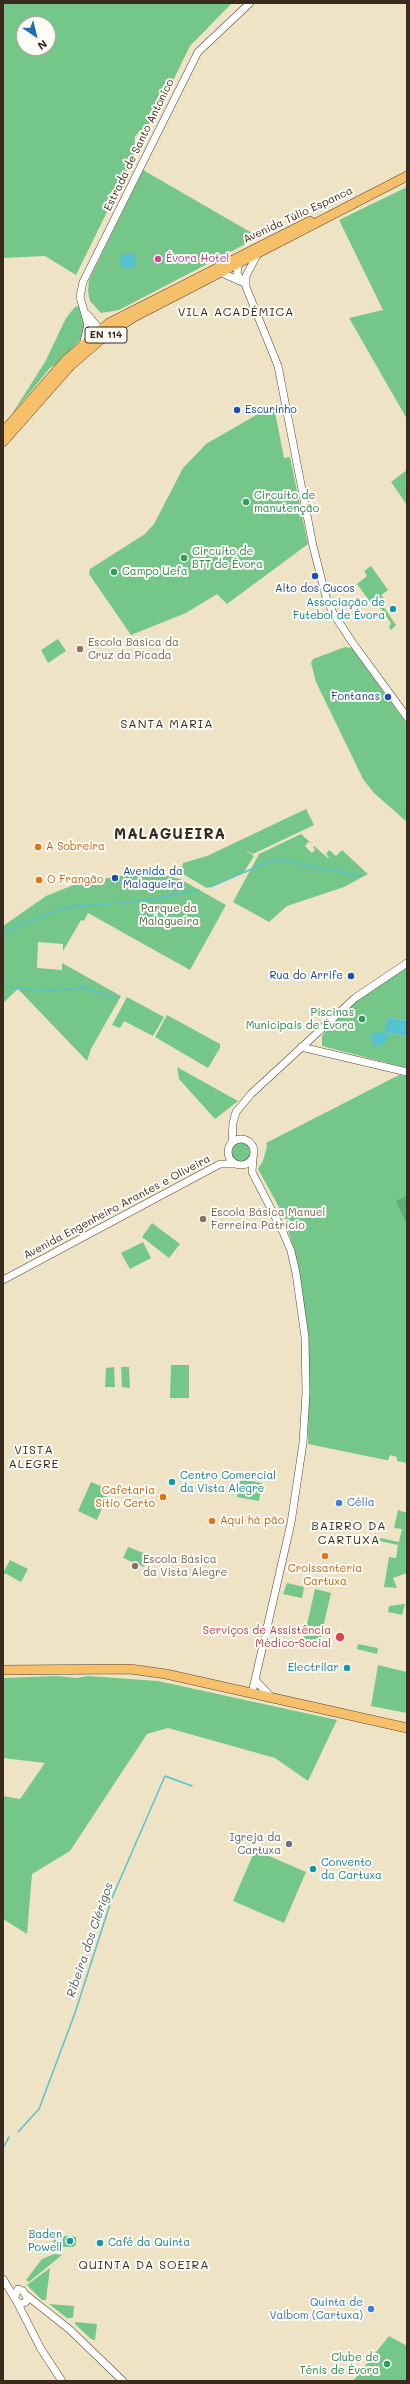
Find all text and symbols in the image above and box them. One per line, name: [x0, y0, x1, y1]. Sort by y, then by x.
north arrow: [16, 16, 56, 56]
text: N: [35, 37, 50, 54]
street label: Estrada de Santo Antonico: [101, 77, 177, 213]
street label: Avenida Túlio Espanca: [241, 184, 355, 246]
place label: Évora Hotel: [166, 252, 229, 266]
marker: Évora Hotel: [153, 254, 163, 264]
district label: VILA ACADÉMICA: [178, 305, 294, 319]
road number: EN 114: [85, 327, 127, 343]
place label: Escurinho: [245, 403, 297, 417]
marker: Escurinho: [232, 405, 242, 415]
place label: Circuito de manutenção: [254, 489, 319, 515]
marker: Circuito de manutenção: [241, 497, 251, 507]
place label: Circuito de BTT de Évora: [192, 545, 263, 571]
marker: Circuito de BTT de Évora: [179, 553, 189, 563]
place label: Campo Uefa: [122, 565, 188, 579]
marker: Campo Uefa: [109, 567, 119, 577]
marker: Alto dos Cucos: [310, 571, 320, 581]
place label: Alto dos Cucos: [275, 582, 355, 596]
place label: Associação de Futebol de Évora: [293, 596, 385, 622]
marker: Associação de Futebol de Évora: [388, 604, 398, 614]
place label: Escola Básica da Cruz da Picada: [88, 636, 179, 662]
marker: Escola Básica da Cruz da Picada: [75, 644, 85, 654]
place label: Fontanas: [331, 690, 380, 704]
marker: Fontanas: [383, 692, 393, 702]
district label: SANTA MARIA: [121, 717, 213, 731]
district label: MALAGUEIRA: [114, 825, 226, 843]
place label: A Sobreira: [46, 840, 105, 854]
marker: A Sobreira: [33, 842, 43, 852]
place label: Avenida da Malagueira: [123, 865, 183, 891]
place label: O Frangão: [47, 873, 104, 887]
marker: Avenida da Malagueira: [110, 873, 120, 883]
marker: O Frangão: [34, 875, 44, 885]
park label: Parque da Malagueira: [139, 902, 199, 928]
place label: Rua do Arrife: [269, 969, 343, 983]
marker: Rua do Arrife: [346, 971, 356, 981]
place label: Piscinas Municipais de Évora: [246, 1006, 354, 1032]
marker: Piscinas Municipais de Évora: [357, 1014, 367, 1024]
street label: Avenida Engenheiro Arantes e Oliveira: [21, 1152, 213, 1262]
place label: Escola Básica Manuel Ferreira Patrício: [211, 1206, 325, 1232]
marker: Escola Básica Manuel Ferreira Patrício: [198, 1214, 208, 1224]
district label: VISTA ALEGRE: [9, 1443, 59, 1471]
place label: Centro Comercial da Vista Alegre: [180, 1469, 276, 1495]
marker: Centro Comercial da Vista Alegre: [167, 1477, 177, 1487]
place label: Cafetaria Sítio Certo: [96, 1484, 155, 1510]
marker: Cafetaria Sítio Certo: [158, 1492, 168, 1502]
place label: Célia: [347, 1496, 375, 1510]
marker: Célia: [334, 1498, 344, 1508]
place label: Aqui há pão: [220, 1514, 284, 1528]
marker: Aqui há pão: [207, 1516, 217, 1526]
district label: BAIRRO DA CARTUXA: [311, 1519, 387, 1547]
marker: Croissanteria Cartuxa: [320, 1551, 330, 1561]
place label: Escola Básica da Vista Alegre: [143, 1553, 227, 1579]
marker: Escola Básica da Vista Alegre: [130, 1561, 140, 1571]
place label: Croissanteria Cartuxa: [288, 1562, 362, 1588]
place label: Serviços de Assistência Médico-Social: [203, 1624, 331, 1650]
marker: Serviços de Assistência Médico-Social: [334, 1631, 346, 1643]
place label: Electrilar: [288, 1661, 339, 1675]
marker: Electrilar: [342, 1663, 352, 1673]
place label: Igreja da Cartuxa: [230, 1831, 281, 1857]
marker: Igreja da Cartuxa: [284, 1839, 294, 1849]
place label: Convento da Cartuxa: [321, 1856, 382, 1882]
marker: Convento da Cartuxa: [308, 1864, 318, 1874]
water label: Ribeira dos Clérigos: [64, 1881, 116, 1999]
place label: Baden Powell: [28, 2228, 62, 2254]
marker: Baden Powell: [65, 2236, 75, 2246]
place label: Café da Quinta: [108, 2236, 190, 2250]
marker: Café da Quinta: [95, 2238, 105, 2248]
district label: QUINTA DA SOEIRA: [78, 2258, 210, 2272]
place label: Quinta de Valbom (Cartuxa): [269, 2296, 363, 2322]
marker: Quinta de Valbom (Cartuxa): [366, 2304, 376, 2314]
place label: Clube de Ténis de Évora: [299, 2351, 379, 2377]
marker: Clube de Ténis de Évora: [382, 2359, 392, 2369]

